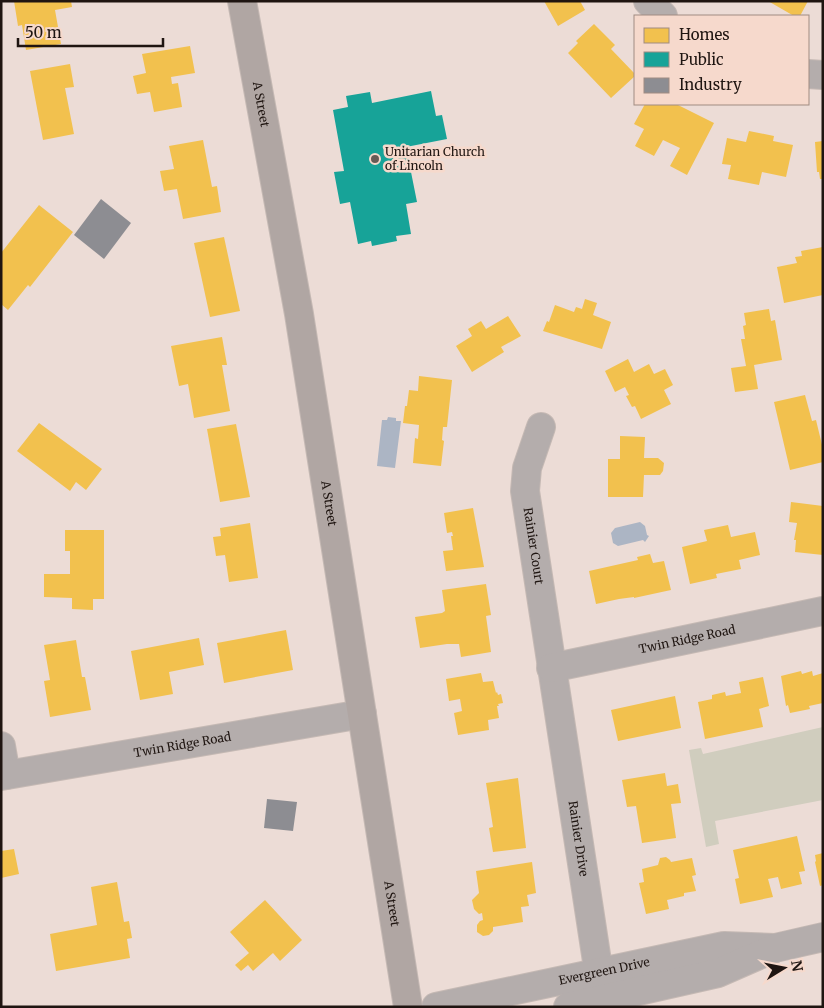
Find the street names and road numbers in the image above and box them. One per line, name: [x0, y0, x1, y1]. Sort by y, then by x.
street label: A Street: [250, 79, 273, 128]
street label: A Street: [318, 479, 340, 527]
street label: Rainier Court: [521, 506, 547, 586]
street label: Twin Ridge Road: [637, 622, 737, 656]
street label: Twin Ridge Road: [132, 729, 232, 760]
street label: Rainier Drive: [566, 800, 592, 877]
street label: A Street: [381, 879, 403, 928]
street label: Evergreen Drive: [557, 954, 651, 988]

